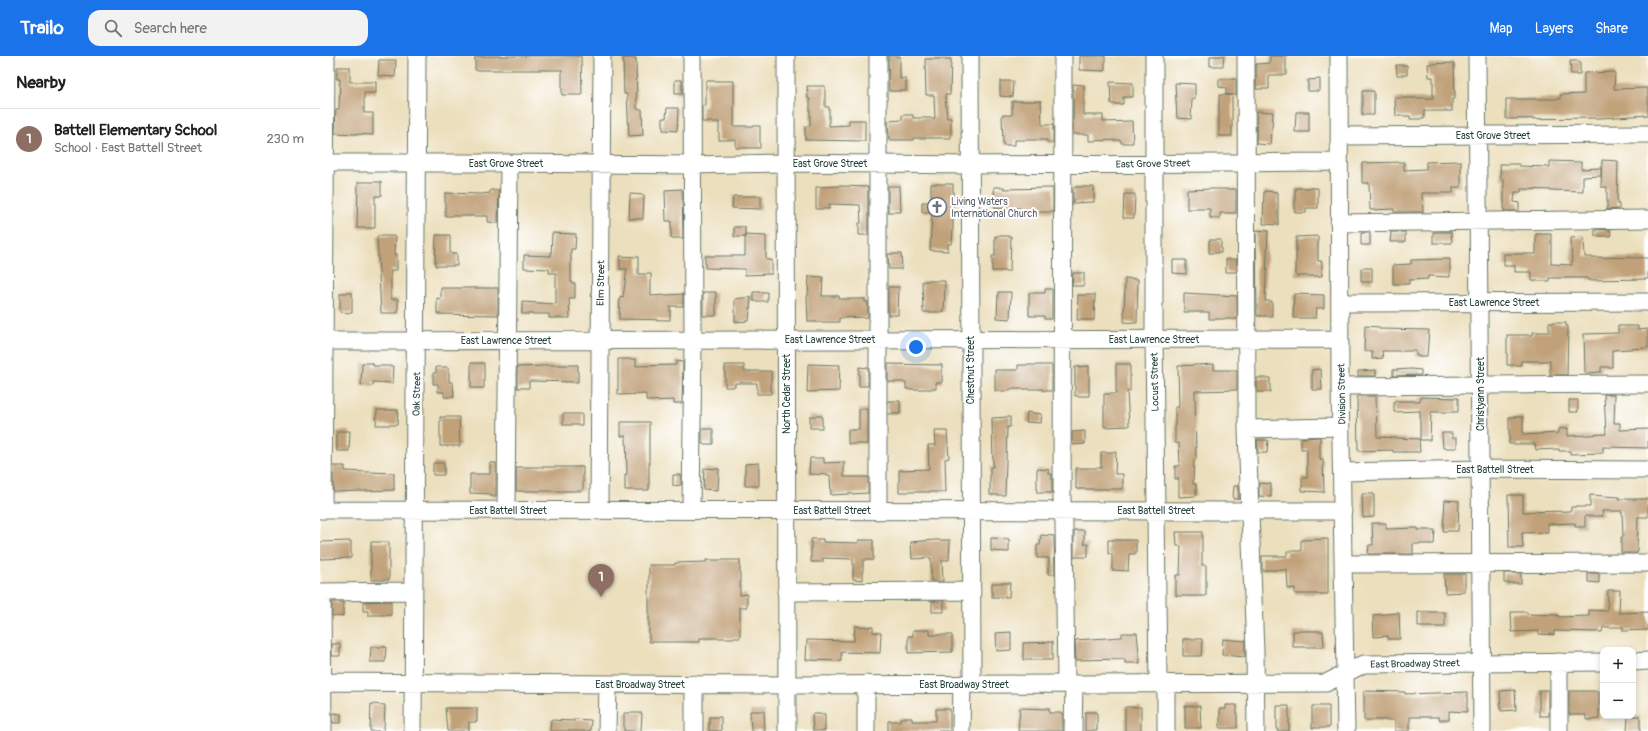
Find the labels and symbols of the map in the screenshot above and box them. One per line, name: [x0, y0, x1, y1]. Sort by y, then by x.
street label: East Grove Street: [1456, 130, 1531, 142]
street label: East Grove Street: [1116, 157, 1191, 171]
street label: East Grove Street: [469, 158, 544, 170]
street label: East Grove Street: [793, 158, 868, 170]
church icon: Living Waters International Church: [926, 196, 948, 218]
place label: Living Waters International Church: [951, 196, 1037, 220]
street label: Elm Street: [595, 259, 607, 306]
street label: East Lawrence Street: [1449, 297, 1540, 309]
street label: East Lawrence Street: [785, 334, 876, 346]
street label: East Lawrence Street: [1109, 334, 1200, 346]
street label: East Lawrence Street: [461, 335, 552, 347]
street label: Chestnut Street: [965, 335, 977, 404]
your location: [906, 337, 926, 357]
street label: Locust Street: [1148, 351, 1162, 412]
street label: North Cedar Street: [781, 353, 793, 434]
street label: Christyann Street: [1475, 356, 1487, 431]
street label: Division Street: [1335, 362, 1349, 425]
street label: Oak Street: [411, 371, 423, 416]
street label: East Battell Street: [1456, 464, 1535, 476]
street label: East Battell Street: [469, 505, 548, 517]
street label: East Battell Street: [793, 505, 872, 517]
street label: East Battell Street: [1117, 505, 1196, 517]
pin: 1: [588, 564, 614, 597]
street label: East Broadway Street: [1370, 657, 1461, 671]
street label: East Broadway Street: [595, 679, 686, 691]
street label: East Broadway Street: [919, 679, 1010, 691]

